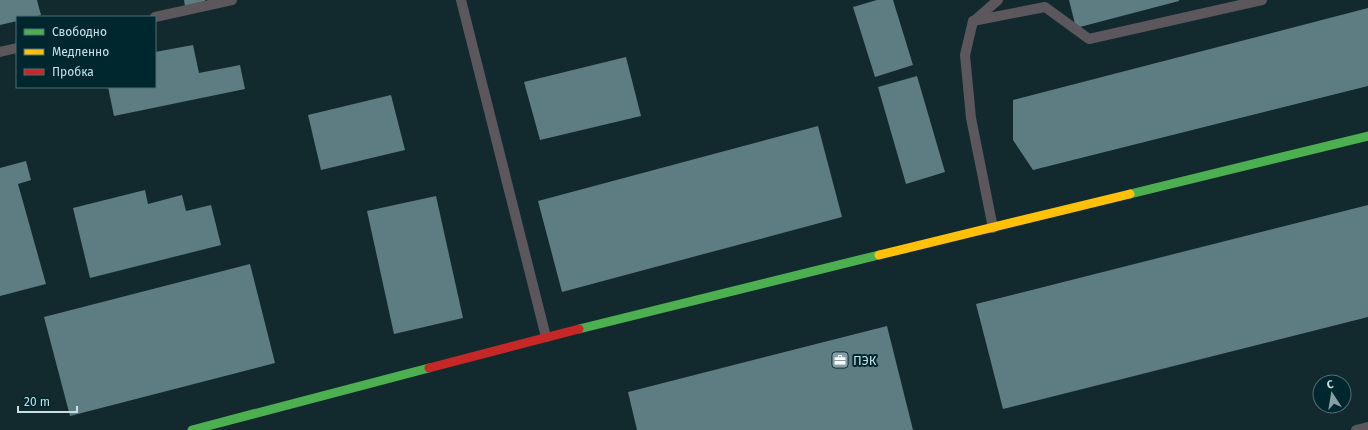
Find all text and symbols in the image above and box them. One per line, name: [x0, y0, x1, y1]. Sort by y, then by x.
legend: [16, 16, 156, 88]
text: Свободно: [52, 25, 107, 39]
text: Медленно: [52, 45, 109, 59]
text: Пробка: [52, 65, 94, 79]
office icon: ПЭК: [830, 350, 850, 370]
place label: ПЭК: [853, 353, 877, 368]
north arrow: [1312, 374, 1352, 414]
text: С: [1326, 378, 1335, 392]
scale bar: [18, 388, 77, 414]
text: 20 m: [24, 395, 50, 409]

